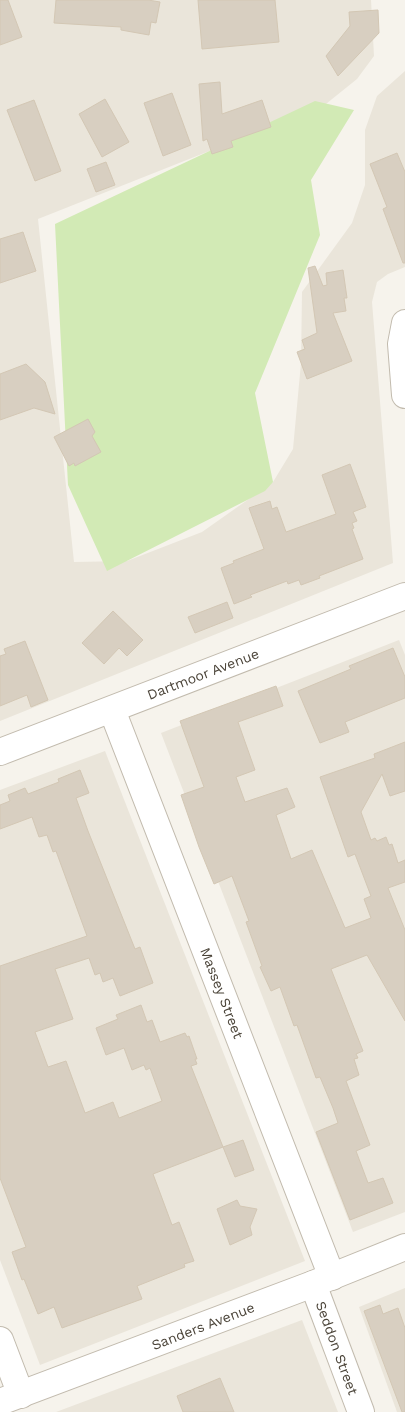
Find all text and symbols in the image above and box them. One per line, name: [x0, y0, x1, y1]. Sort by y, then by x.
street label: Dartmoor Avenue: [145, 645, 261, 703]
street label: Massey Street: [197, 945, 247, 1041]
street label: Sanders Avenue: [149, 1299, 257, 1353]
street label: Seddon Street: [313, 1299, 361, 1397]

